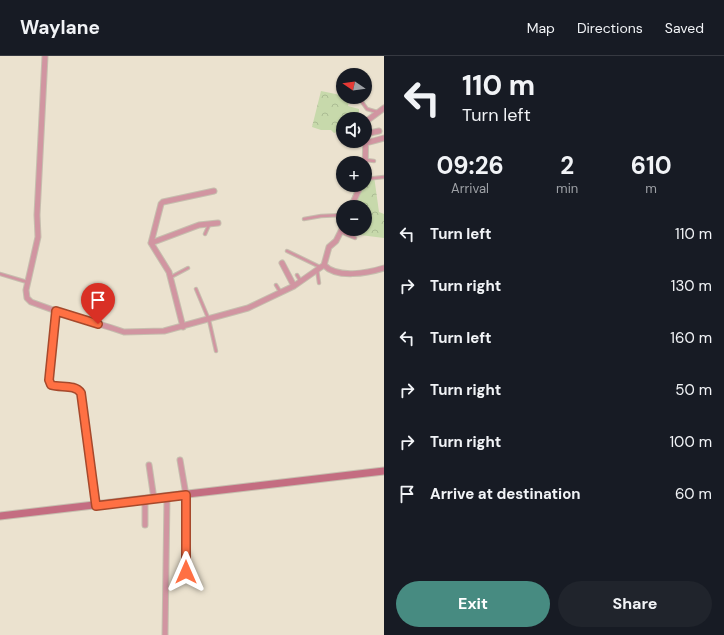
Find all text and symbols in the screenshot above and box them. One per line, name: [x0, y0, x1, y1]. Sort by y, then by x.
text: Waylane: [20, 15, 100, 40]
text: Map: [527, 19, 555, 37]
text: Directions: [577, 19, 643, 37]
text: Saved: [665, 19, 704, 37]
text: 110 m: [462, 67, 535, 104]
north arrow: [336, 68, 372, 104]
map controls: [336, 68, 372, 236]
icon: left: [396, 72, 448, 124]
text: Turn left: [462, 103, 531, 127]
button: sound: [336, 112, 372, 148]
text: 09:26: [436, 150, 504, 181]
text: 2: [560, 150, 574, 181]
text: 610: [631, 150, 672, 181]
button: +: [336, 156, 372, 192]
text: Arrival: [451, 180, 489, 197]
text: min: [556, 180, 578, 197]
text: m: [645, 180, 657, 197]
button: −: [336, 200, 372, 236]
icon: left: [396, 223, 418, 245]
text: Turn left: [430, 224, 491, 244]
text: 110 m: [675, 224, 712, 244]
icon: right: [396, 275, 418, 297]
text: Turn right: [430, 276, 501, 296]
text: 130 m: [671, 276, 712, 296]
pin: [81, 283, 115, 324]
icon: arrive: [87, 289, 109, 311]
icon: left: [396, 327, 418, 349]
text: Turn left: [430, 328, 491, 348]
text: 160 m: [670, 328, 712, 348]
icon: right: [396, 379, 418, 401]
text: Turn right: [430, 380, 501, 400]
text: 50 m: [675, 380, 712, 400]
icon: right: [396, 431, 418, 453]
text: Turn right: [430, 432, 501, 452]
text: 100 m: [669, 432, 712, 452]
icon: arrive: [396, 483, 418, 505]
text: Arrive at destination: [430, 484, 581, 504]
text: 60 m: [675, 484, 712, 504]
position arrow: [165, 551, 207, 593]
button: Exit: [396, 581, 550, 627]
button: Share: [558, 581, 712, 627]

